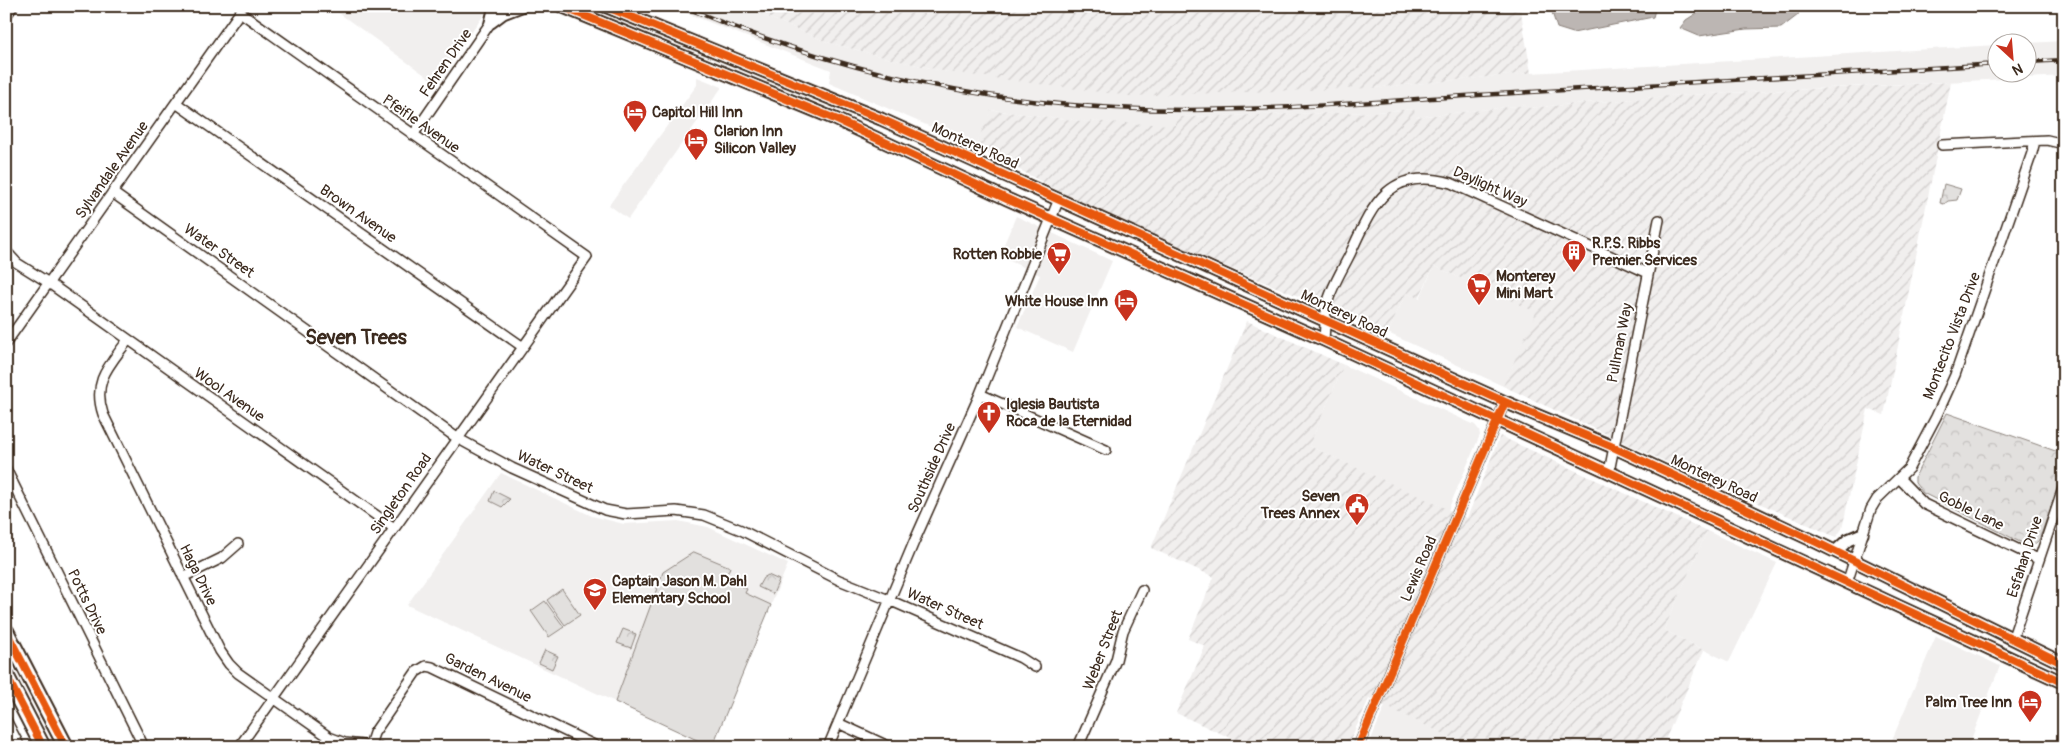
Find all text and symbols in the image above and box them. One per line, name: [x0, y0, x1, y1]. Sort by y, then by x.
street label: Fehren Drive: [416, 25, 477, 101]
north arrow: [1988, 32, 2038, 82]
text: N: [2009, 60, 2025, 79]
street label: Pfeifle Avenue: [379, 90, 464, 158]
hotel icon: Capitol Hill Inn: [622, 99, 648, 133]
place label: Capitol Hill Inn: [652, 103, 743, 122]
street label: Sylvandale Avenue: [71, 117, 153, 223]
street label: Monterey Road: [928, 118, 1022, 174]
place label: Clarion Inn Silicon Valley: [714, 122, 796, 158]
hotel icon: Clarion Inn Silicon Valley: [683, 127, 709, 161]
street label: Daylight Way: [1450, 162, 1531, 212]
street label: Brown Avenue: [316, 181, 401, 248]
street label: Water Street: [180, 220, 259, 283]
place label: R.P.S. Ribbs Premier Services: [1592, 234, 1697, 270]
building icon: R.P.S. Ribbs Premier Services: [1561, 239, 1587, 273]
supermarket icon: Rotten Robbie: [1046, 241, 1072, 275]
place label: Rotten Robbie: [953, 245, 1043, 264]
place label: Monterey Mini Mart: [1496, 267, 1556, 303]
street label: Montecito Vista Drive: [1919, 269, 1985, 402]
supermarket icon: Monterey Mini Mart: [1466, 272, 1492, 306]
street label: Monterey Road: [1298, 286, 1390, 342]
hotel icon: White House Inn: [1113, 288, 1139, 322]
place label: White House Inn: [1005, 292, 1108, 311]
street label: Pullman Way: [1603, 301, 1637, 384]
district label: Seven Trees: [305, 325, 407, 350]
street label: Wool Avenue: [190, 364, 268, 427]
place label: Iglesia Bautista Roca de la Eternidad: [1006, 395, 1132, 431]
church icon: Iglesia Bautista Roca de la Eternidad: [976, 400, 1002, 434]
street label: Southside Drive: [904, 419, 961, 516]
street label: Water Street: [514, 446, 597, 498]
street label: Singleton Road: [366, 450, 436, 538]
street label: Monterey Road: [1668, 451, 1760, 507]
place label: Seven Trees Annex: [1260, 487, 1341, 523]
street label: Goble Lane: [1935, 487, 2007, 535]
public building icon: Seven Trees Annex: [1344, 492, 1370, 526]
street label: Esfahan Drive: [2003, 513, 2047, 600]
street label: Lewis Road: [1397, 533, 1441, 605]
street label: Haga Drive: [175, 541, 221, 609]
street label: Potts Drive: [63, 566, 111, 638]
place label: Captain Jason M. Dahl Elementary School: [612, 572, 747, 608]
school or university icon: Captain Jason M. Dahl Elementary School: [582, 577, 608, 611]
street label: Water Street: [904, 584, 987, 635]
street label: Weber Street: [1079, 606, 1127, 693]
street label: Garden Avenue: [441, 649, 535, 707]
hotel icon: Palm Tree Inn: [2017, 689, 2043, 723]
place label: Palm Tree Inn: [1925, 693, 2012, 712]

